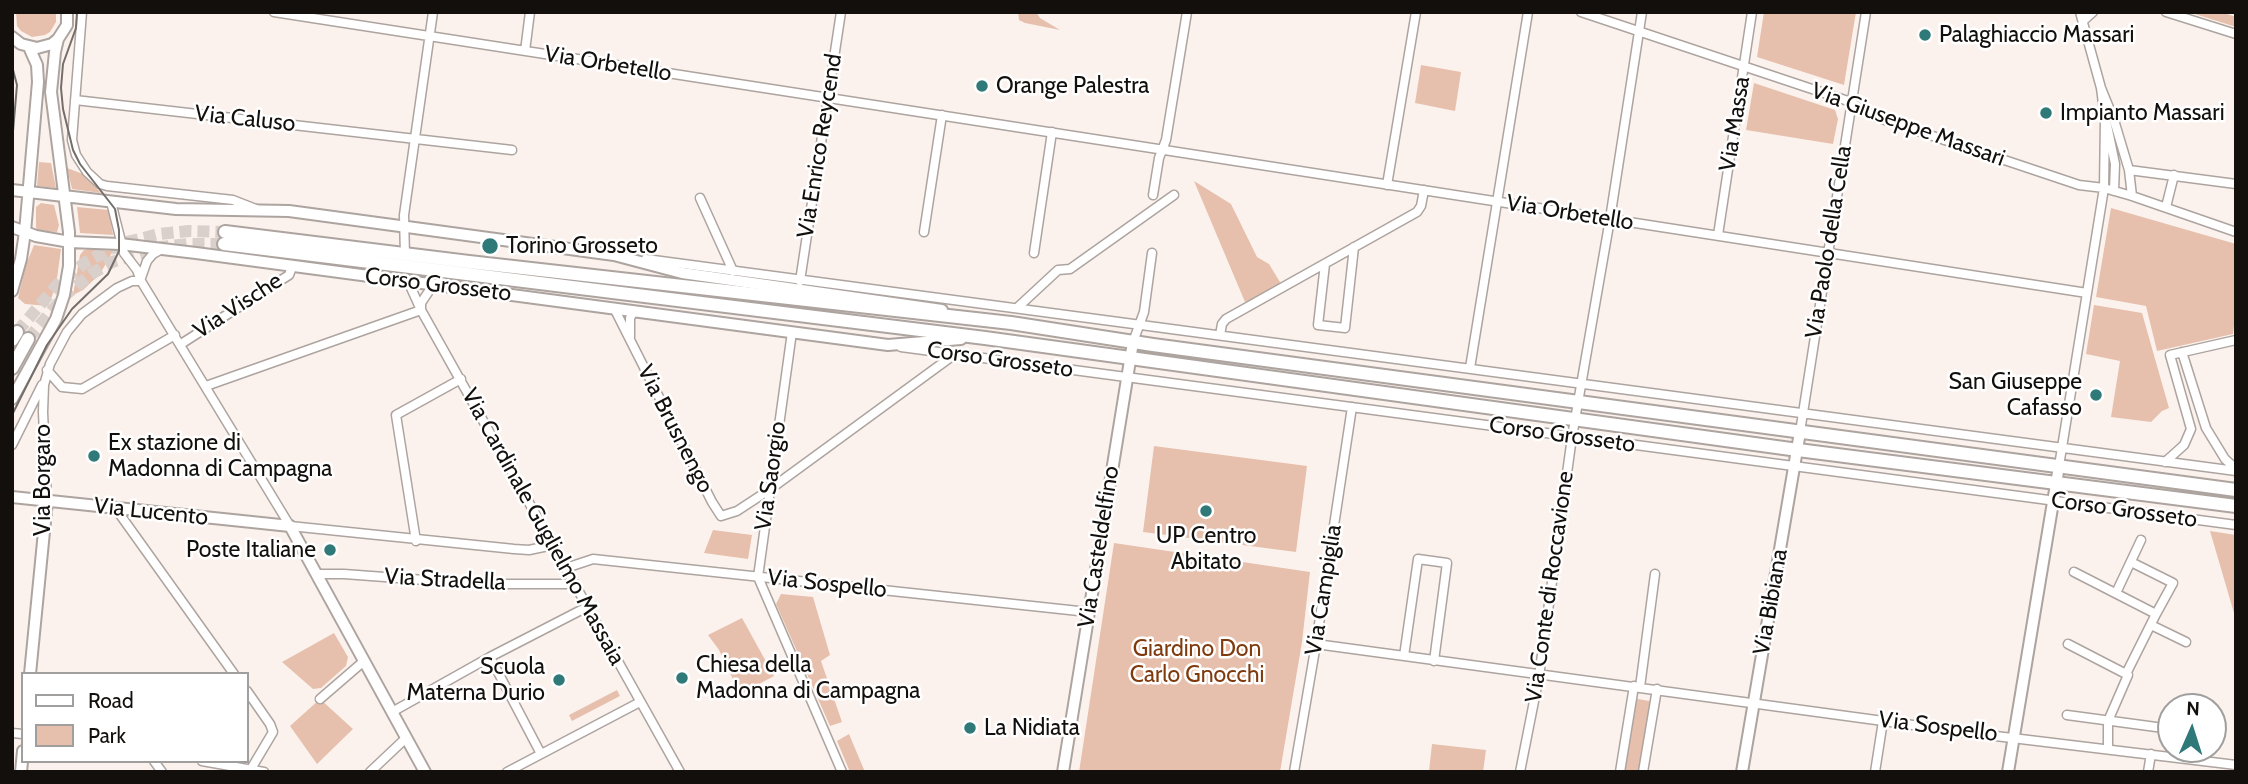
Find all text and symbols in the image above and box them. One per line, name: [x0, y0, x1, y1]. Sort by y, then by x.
place label: Palaghiaccio Massari: [1939, 21, 2134, 49]
marker: Palaghiaccio Massari: [1917, 27, 1933, 43]
street label: Via Orbetello: [542, 40, 674, 88]
street label: Via Enrico Reycend: [792, 52, 848, 240]
place label: Orange Palestra: [996, 72, 1149, 100]
street label: Via Massa: [1714, 75, 1756, 173]
street label: Via Giuseppe Massari: [1807, 77, 2009, 173]
marker: Orange Palestra: [974, 78, 990, 94]
place label: Impianto Massari: [2060, 99, 2225, 127]
street label: Via Caluso: [193, 100, 297, 138]
marker: Impianto Massari: [2038, 105, 2054, 121]
street label: Via Paolo della Cella: [1800, 144, 1858, 340]
street label: Via Orbetello: [1504, 189, 1636, 237]
place label: Torino Grosseto: [506, 232, 658, 260]
marker: Torino Grosseto: [480, 236, 500, 256]
street label: Corso Grosseto: [363, 262, 513, 308]
street label: Via Vische: [188, 267, 288, 345]
street label: Corso Grosseto: [925, 336, 1075, 384]
street label: Via Brusnengo: [631, 360, 719, 498]
place label: San Giuseppe Cafasso: [1949, 368, 2082, 422]
street label: Via Cardinale Guglielmo Massaia: [455, 384, 631, 670]
marker: San Giuseppe Cafasso: [2088, 387, 2104, 403]
street label: Corso Grosseto: [1487, 411, 1637, 459]
street label: Via Saorgio: [750, 420, 792, 532]
street label: Via Borgaro: [29, 424, 57, 536]
place label: Ex stazione di Madonna di Campagna: [108, 429, 332, 483]
marker: Ex stazione di Madonna di Campagna: [86, 448, 102, 464]
street label: Via Casteldelfino: [1073, 464, 1125, 630]
street label: Via Conte di Roccavione: [1520, 469, 1580, 705]
street label: Corso Grosseto: [2049, 486, 2199, 534]
street label: Via Lucento: [93, 492, 209, 532]
marker: UP Centro Abitato: [1198, 503, 1214, 519]
place label: UP Centro Abitato: [1156, 522, 1256, 576]
street label: Via Campiglia: [1300, 523, 1348, 657]
place label: Poste Italiane: [186, 536, 316, 564]
marker: Poste Italiane: [322, 542, 338, 558]
street label: Via Bibiana: [1748, 547, 1794, 657]
street label: Via Stradella: [384, 563, 506, 597]
street label: Via Sospello: [766, 564, 888, 604]
park label: Giardino Don Carlo Gnocchi: [1130, 635, 1264, 689]
place label: Chiesa della Madonna di Campagna: [696, 651, 920, 705]
place label: Scuola Materna Durio: [406, 653, 545, 707]
marker: Chiesa della Madonna di Campagna: [674, 670, 690, 686]
legend: [21, 672, 248, 763]
marker: Scuola Materna Durio: [551, 672, 567, 688]
text: Road: [88, 688, 134, 713]
north arrow: [2157, 693, 2227, 763]
text: N: [2186, 697, 2200, 720]
street label: Via Sospello: [1877, 706, 1999, 748]
place label: La Nidiata: [984, 714, 1080, 742]
marker: La Nidiata: [962, 720, 978, 736]
text: Park: [88, 723, 126, 748]

